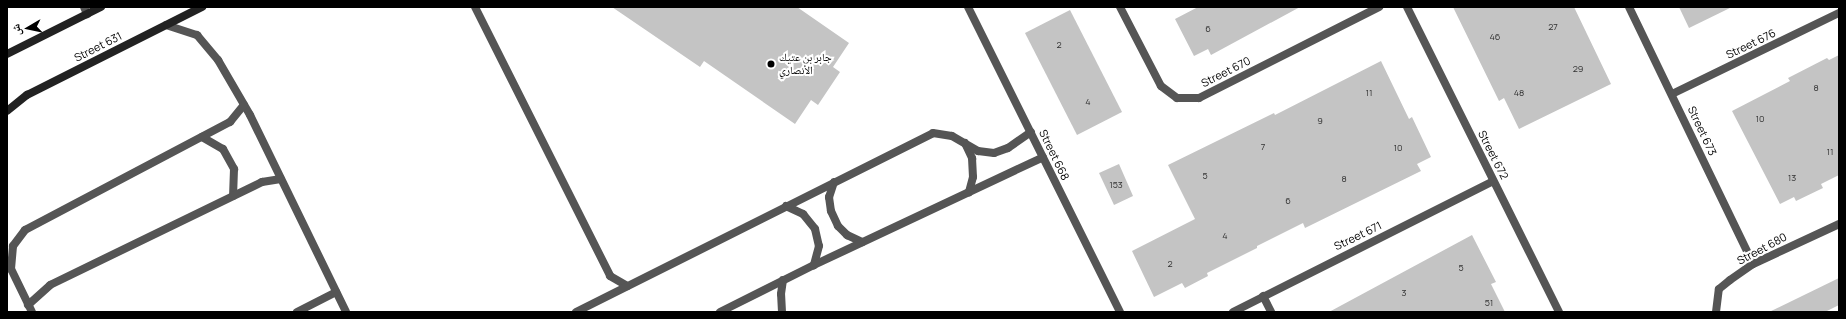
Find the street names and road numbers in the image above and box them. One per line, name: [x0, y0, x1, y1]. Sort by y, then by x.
street label: Street 676: [1724, 26, 1778, 62]
street label: Street 631: [72, 29, 124, 65]
street label: Street 670: [1199, 54, 1253, 90]
street label: Street 673: [1685, 104, 1719, 158]
street label: Street 668: [1036, 128, 1072, 182]
street label: Street 672: [1475, 128, 1511, 182]
street label: Street 671: [1332, 219, 1384, 253]
street label: Street 680: [1735, 230, 1789, 268]

